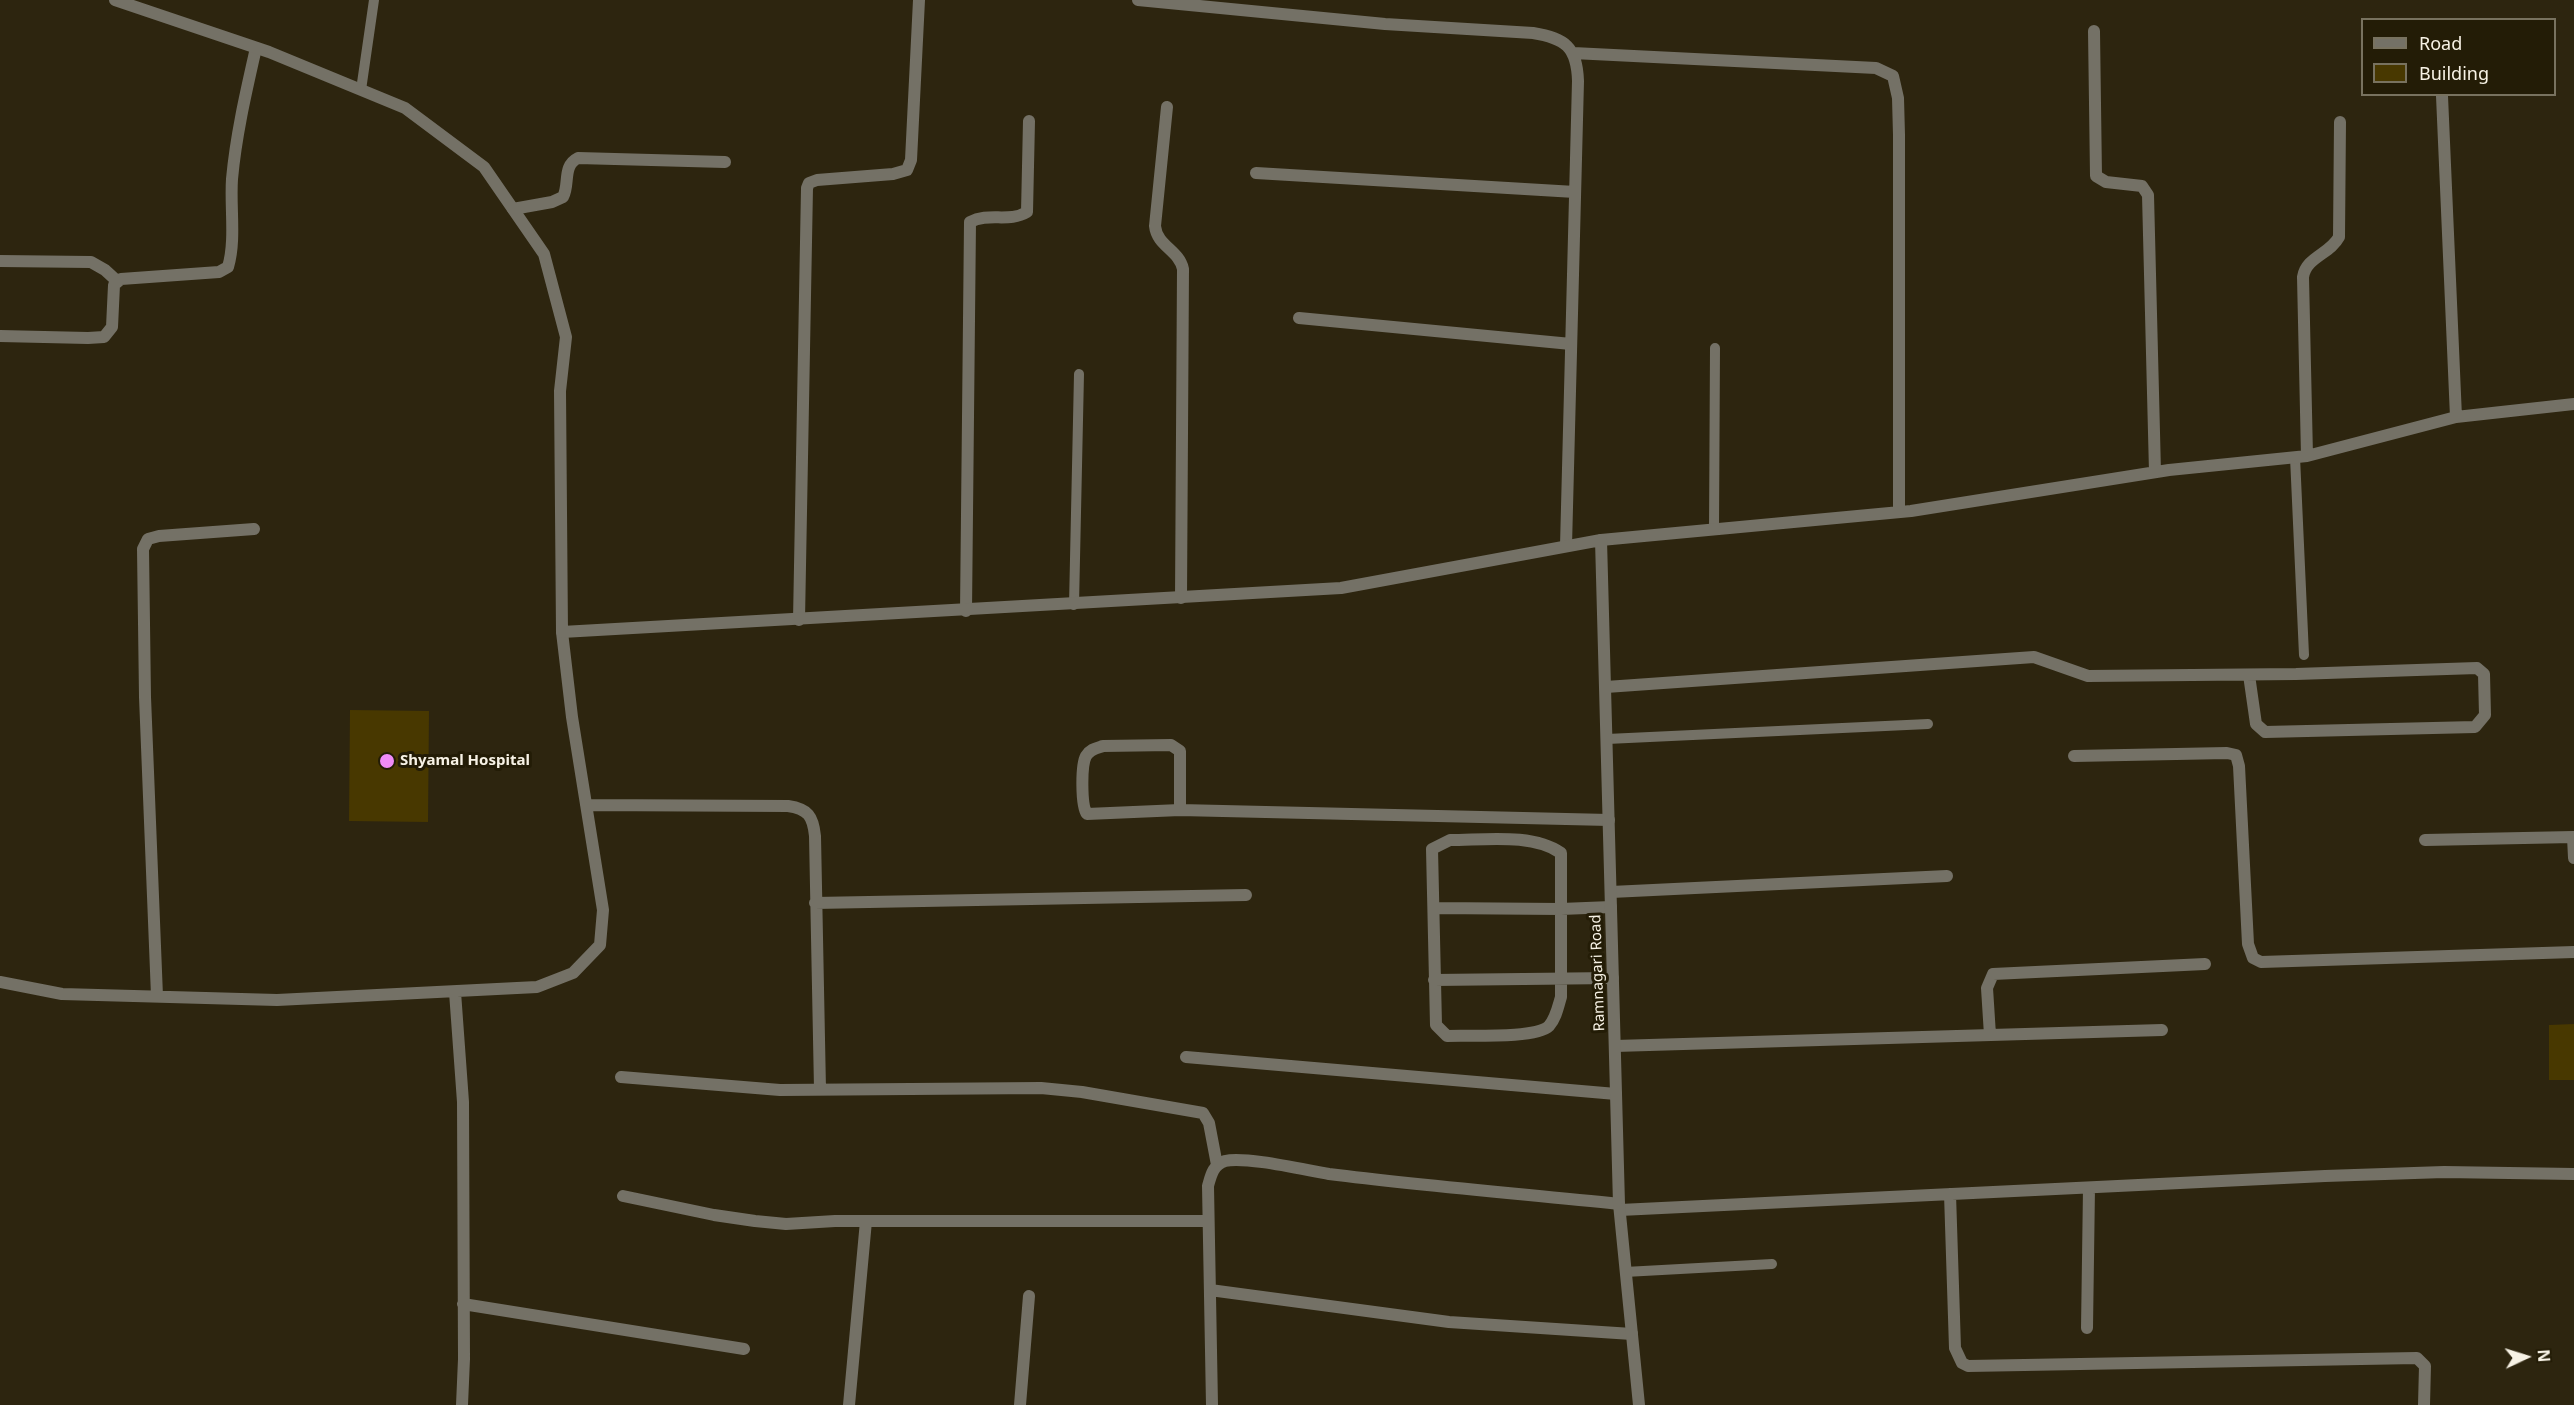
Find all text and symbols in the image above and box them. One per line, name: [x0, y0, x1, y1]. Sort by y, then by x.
legend: [2361, 18, 2556, 96]
text: Road: [2419, 31, 2462, 55]
text: Building: [2419, 61, 2489, 85]
marker: Shyamal Hospital: [378, 752, 396, 770]
place label: Shyamal Hospital: [400, 752, 530, 770]
street label: Ramnagari Road: [1587, 914, 1609, 1032]
north arrow: [2496, 1327, 2556, 1387]
text: N: [2533, 1348, 2555, 1363]

